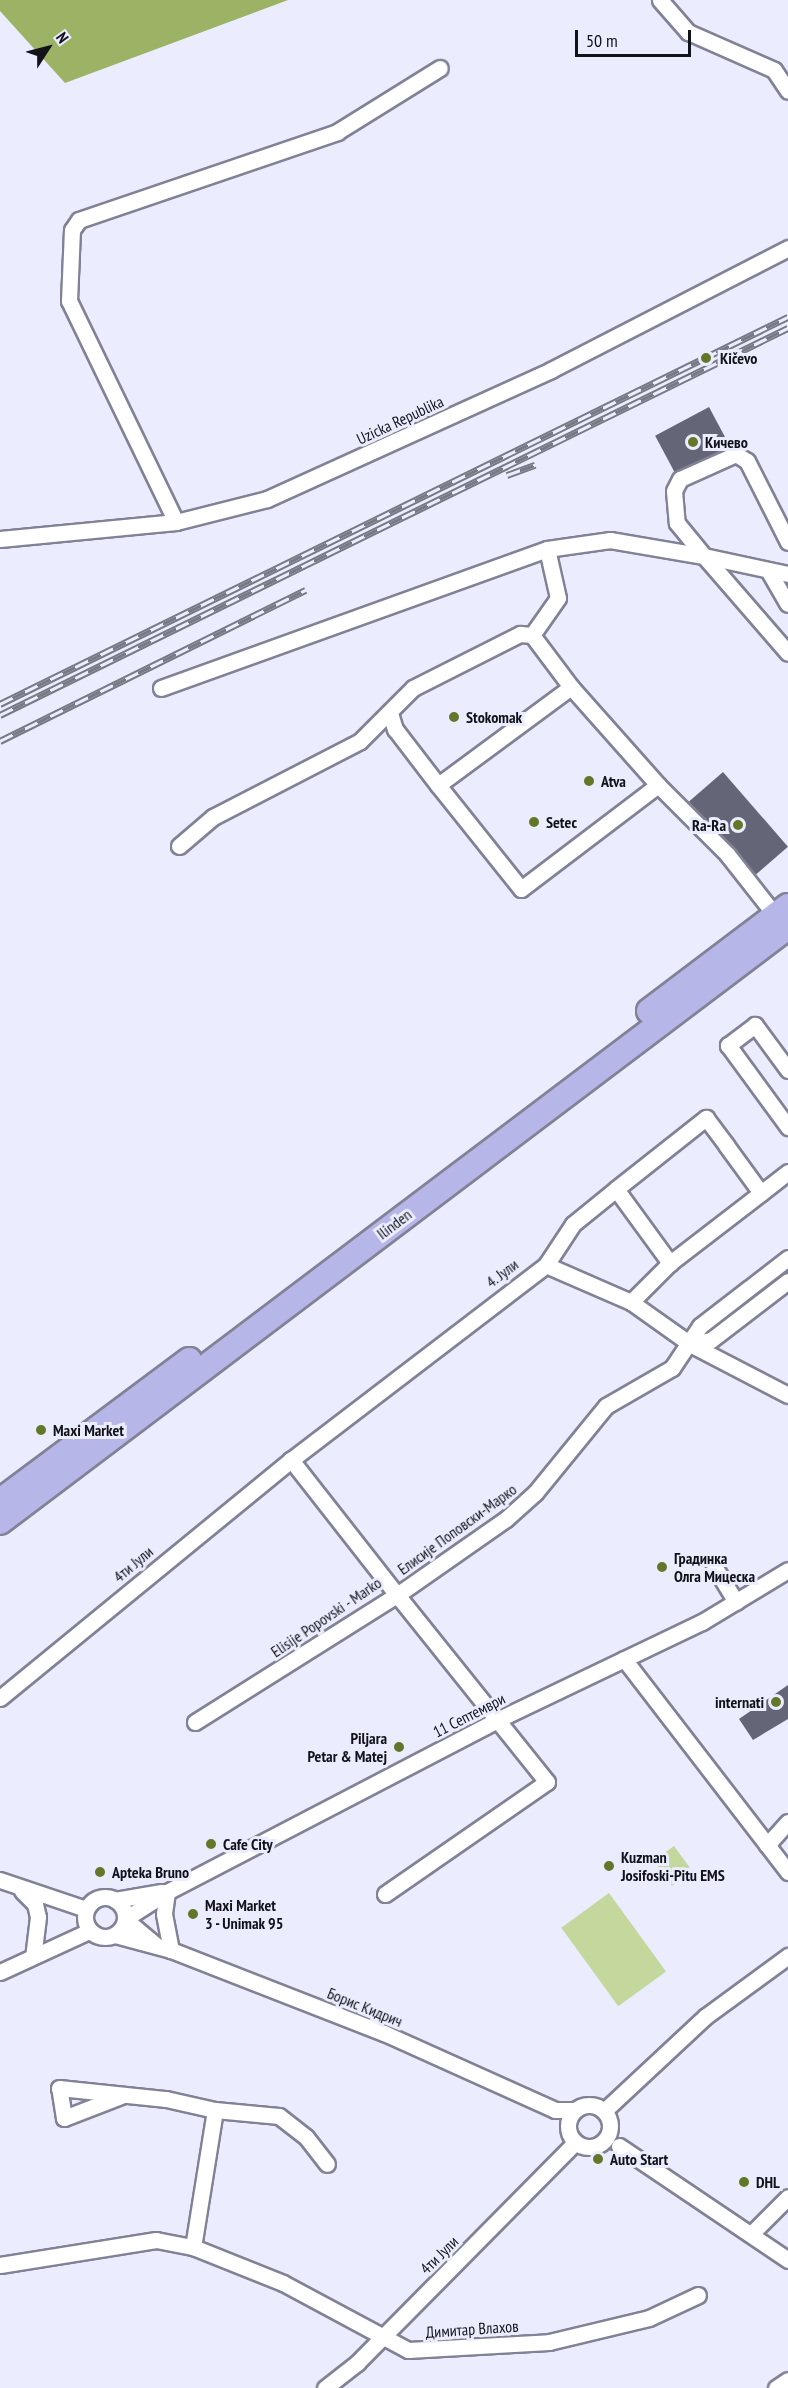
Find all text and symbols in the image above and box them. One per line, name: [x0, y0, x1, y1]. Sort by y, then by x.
north arrow: [18, 18, 78, 78]
scale bar: [578, 18, 694, 56]
text: N: [52, 28, 73, 47]
text: 50 m: [586, 29, 618, 52]
place label: Kičevo: [720, 348, 757, 368]
marker: Kičevo: [697, 349, 715, 367]
street label: Uzicka Republika: [354, 392, 446, 448]
place label: Кичево: [705, 432, 748, 452]
marker: Кичево: [686, 435, 700, 449]
place label: Stokomak: [466, 707, 522, 727]
marker: Stokomak: [447, 710, 461, 724]
place label: Atva: [601, 771, 626, 791]
marker: Atva: [582, 774, 596, 788]
place label: Setec: [546, 812, 577, 832]
marker: Setec: [527, 815, 541, 829]
place label: Ra-Ra: [692, 815, 726, 835]
marker: Ra-Ra: [731, 818, 745, 832]
street label: Ilinden: [373, 1205, 415, 1243]
street label: 4. Јули: [482, 1254, 522, 1292]
place label: Maxi Market: [53, 1420, 124, 1440]
marker: Maxi Market: [34, 1423, 48, 1437]
street label: Елисије Поповски-Марко: [394, 1479, 520, 1579]
street label: 4ти Јули: [109, 1542, 157, 1586]
place label: Градинка Олга Мицеска: [674, 1548, 755, 1586]
marker: Градинка Олга Мицеска: [655, 1560, 669, 1574]
street label: Elisije Popovski - Marko: [267, 1573, 385, 1661]
street label: 11 Септември: [430, 1689, 508, 1741]
place label: internati: [715, 1692, 764, 1712]
marker: internati: [769, 1695, 783, 1709]
place label: Piljara Petar & Matej: [307, 1728, 387, 1766]
marker: Piljara Petar & Matej: [392, 1740, 406, 1754]
place label: Cafe City: [223, 1834, 273, 1854]
marker: Cafe City: [204, 1837, 218, 1851]
place label: Kuzman Josifoski-Pitu EMS: [621, 1847, 725, 1885]
marker: Kuzman Josifoski-Pitu EMS: [602, 1859, 616, 1873]
place label: Apteka Bruno: [112, 1862, 189, 1882]
marker: Apteka Bruno: [93, 1865, 107, 1879]
place label: Maxi Market 3 - Unimak 95: [205, 1895, 285, 1933]
marker: Maxi Market 3 - Unimak 95: [186, 1907, 200, 1921]
street label: Борис Кидрич: [325, 1983, 405, 2031]
place label: Auto Start: [610, 2149, 668, 2169]
marker: Auto Start: [591, 2152, 605, 2166]
place label: DHL: [756, 2172, 780, 2192]
marker: DHL: [737, 2175, 751, 2189]
street label: 4ти Јули: [416, 2232, 462, 2278]
street label: Димитар Влахов: [425, 2316, 519, 2342]

